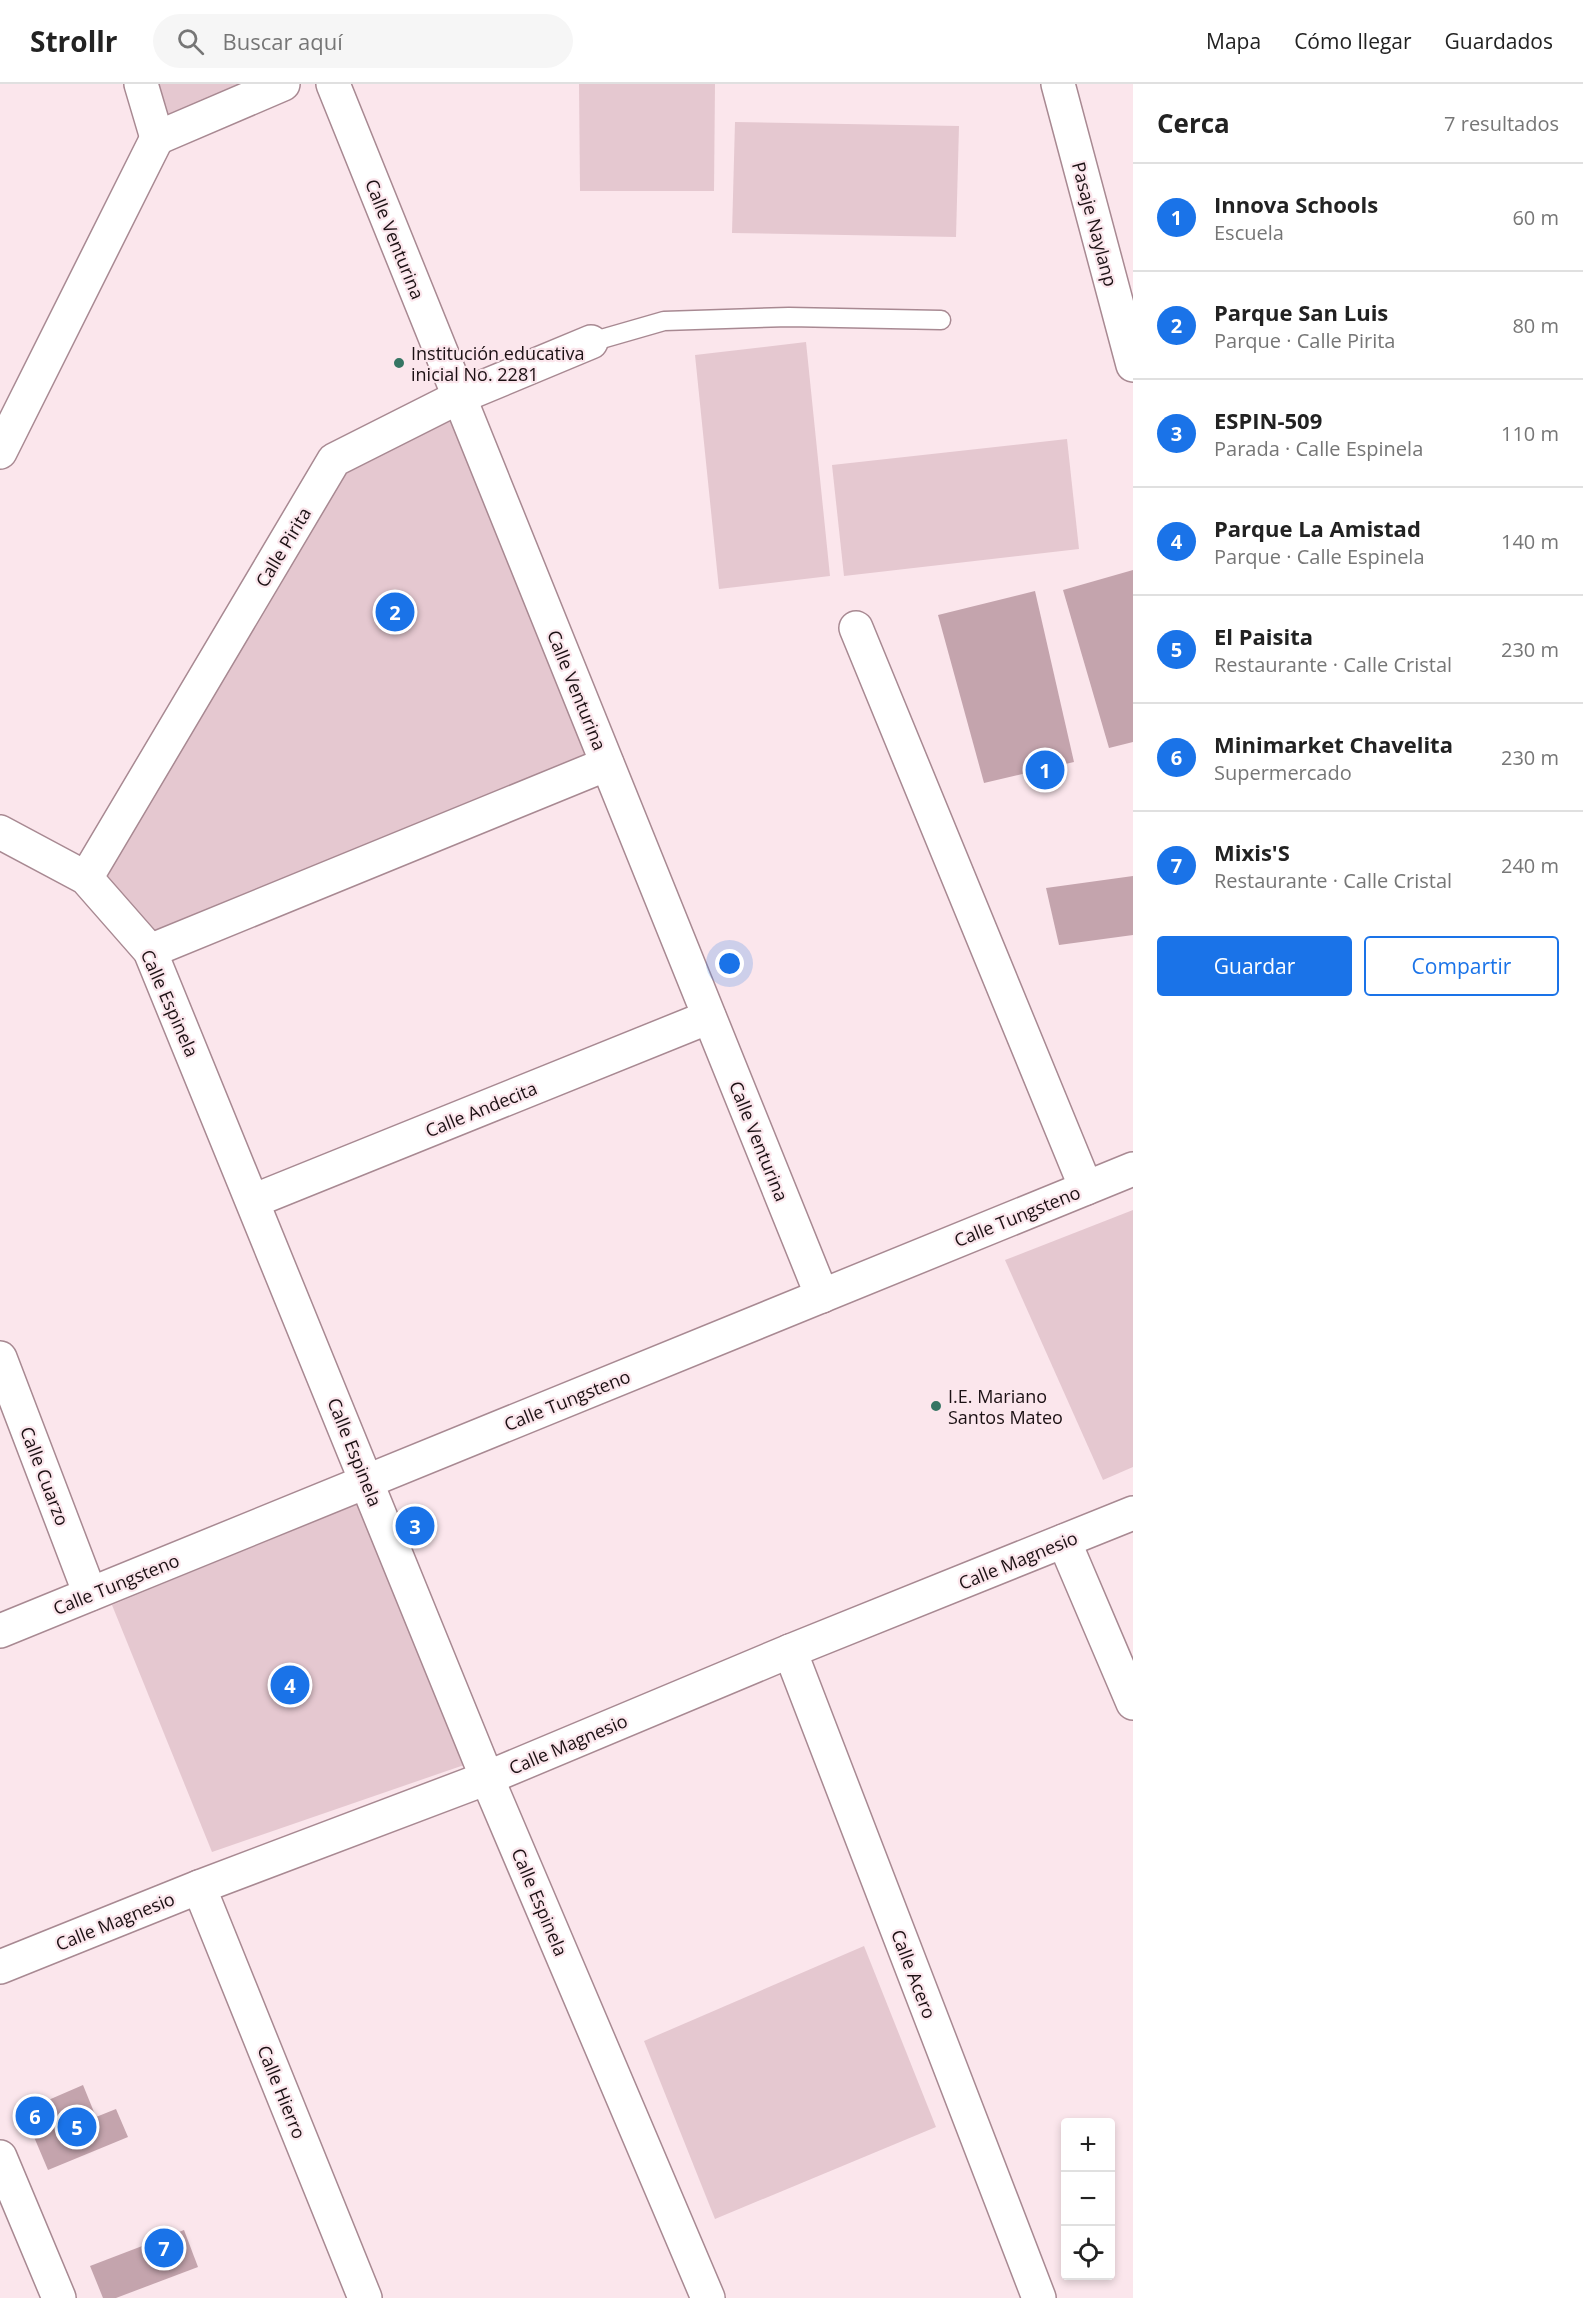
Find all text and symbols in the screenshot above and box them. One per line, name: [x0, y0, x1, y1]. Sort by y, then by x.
search box: [153, 14, 573, 68]
text: Strollr: [30, 22, 117, 60]
icon: search: [174, 25, 207, 58]
text: Buscar aquí: [222, 26, 343, 56]
text: Mapa: [1206, 27, 1261, 55]
text: Cómo llegar: [1294, 27, 1412, 55]
text: Guardados: [1445, 27, 1553, 55]
text: Cerca: [1157, 105, 1230, 141]
text: 7 resultados: [1444, 110, 1559, 137]
street label: Pasaje Naylanp: [1067, 159, 1123, 289]
street label: Calle Venturina: [360, 175, 430, 303]
text: Innova Schools: [1214, 189, 1378, 219]
text: 1: [1171, 204, 1182, 231]
text: 60 m: [1512, 204, 1559, 231]
text: Escuela: [1214, 219, 1284, 246]
text: Parque San Luis: [1214, 297, 1388, 327]
text: 2: [1171, 312, 1182, 339]
text: 80 m: [1512, 312, 1559, 339]
text: Parque · Calle Pirita: [1214, 327, 1395, 354]
place label: Institución educativa inicial No. 2281: [411, 341, 585, 386]
marker: Institución educativa inicial No. 2281: [392, 356, 406, 370]
text: ESPIN-509: [1214, 405, 1322, 435]
text: 3: [1171, 420, 1182, 447]
text: 110 m: [1501, 420, 1559, 447]
text: Parada · Calle Espinela: [1214, 435, 1423, 462]
street label: Calle Pirita: [250, 503, 316, 591]
text: Parque La Amistad: [1214, 513, 1421, 543]
text: 4: [1171, 528, 1182, 555]
text: 140 m: [1501, 528, 1559, 555]
text: Parque · Calle Espinela: [1214, 543, 1425, 570]
pin: 2: [376, 590, 414, 634]
text: El Paisita: [1214, 621, 1313, 651]
street label: Calle Venturina: [542, 626, 612, 754]
text: 5: [1171, 636, 1182, 663]
text: 230 m: [1501, 636, 1559, 663]
text: Restaurante · Calle Cristal: [1214, 651, 1452, 678]
text: Minimarket Chavelita: [1214, 729, 1453, 759]
text: 6: [1171, 744, 1182, 771]
text: 230 m: [1501, 744, 1559, 771]
pin: 1: [1026, 748, 1064, 792]
text: Supermercado: [1214, 759, 1352, 786]
text: Mixis'S: [1214, 837, 1290, 867]
text: 7: [1171, 852, 1182, 879]
text: 240 m: [1501, 852, 1559, 879]
text: Restaurante · Calle Cristal: [1214, 867, 1452, 894]
button: Guardar: [1157, 936, 1352, 996]
button: Compartir: [1364, 936, 1559, 996]
street label: Calle Espinela: [136, 946, 204, 1060]
your location: [715, 949, 744, 978]
street label: Calle Andecita: [422, 1076, 540, 1142]
street label: Calle Venturina: [724, 1077, 794, 1205]
street label: Calle Tungsteno: [950, 1180, 1084, 1252]
street label: Calle Tungsteno: [500, 1364, 634, 1436]
place label: I.E. Mariano Santos Mateo: [948, 1384, 1063, 1429]
street label: Calle Espinela: [322, 1394, 388, 1510]
marker: I.E. Mariano Santos Mateo: [929, 1399, 943, 1413]
street label: Calle Cuarzo: [15, 1423, 75, 1529]
pin: 3: [396, 1504, 434, 1548]
street label: Calle Magnesio: [955, 1525, 1081, 1595]
street label: Calle Tungsteno: [49, 1548, 183, 1620]
pin: 4: [270, 1662, 310, 1708]
street label: Calle Magnesio: [505, 1708, 631, 1780]
street label: Calle Espinela: [506, 1844, 574, 1960]
street label: Calle Magnesio: [52, 1886, 178, 1956]
street label: Calle Acero: [886, 1926, 942, 2022]
street label: Calle Hierro: [252, 2042, 312, 2142]
pin: 6: [15, 2094, 54, 2138]
pin: 5: [58, 2104, 97, 2150]
map controls: [1061, 2118, 1115, 2280]
button: +: [1061, 2118, 1115, 2172]
button: −: [1061, 2172, 1115, 2226]
pin: 7: [144, 2226, 184, 2270]
button: locate: [1061, 2226, 1115, 2280]

